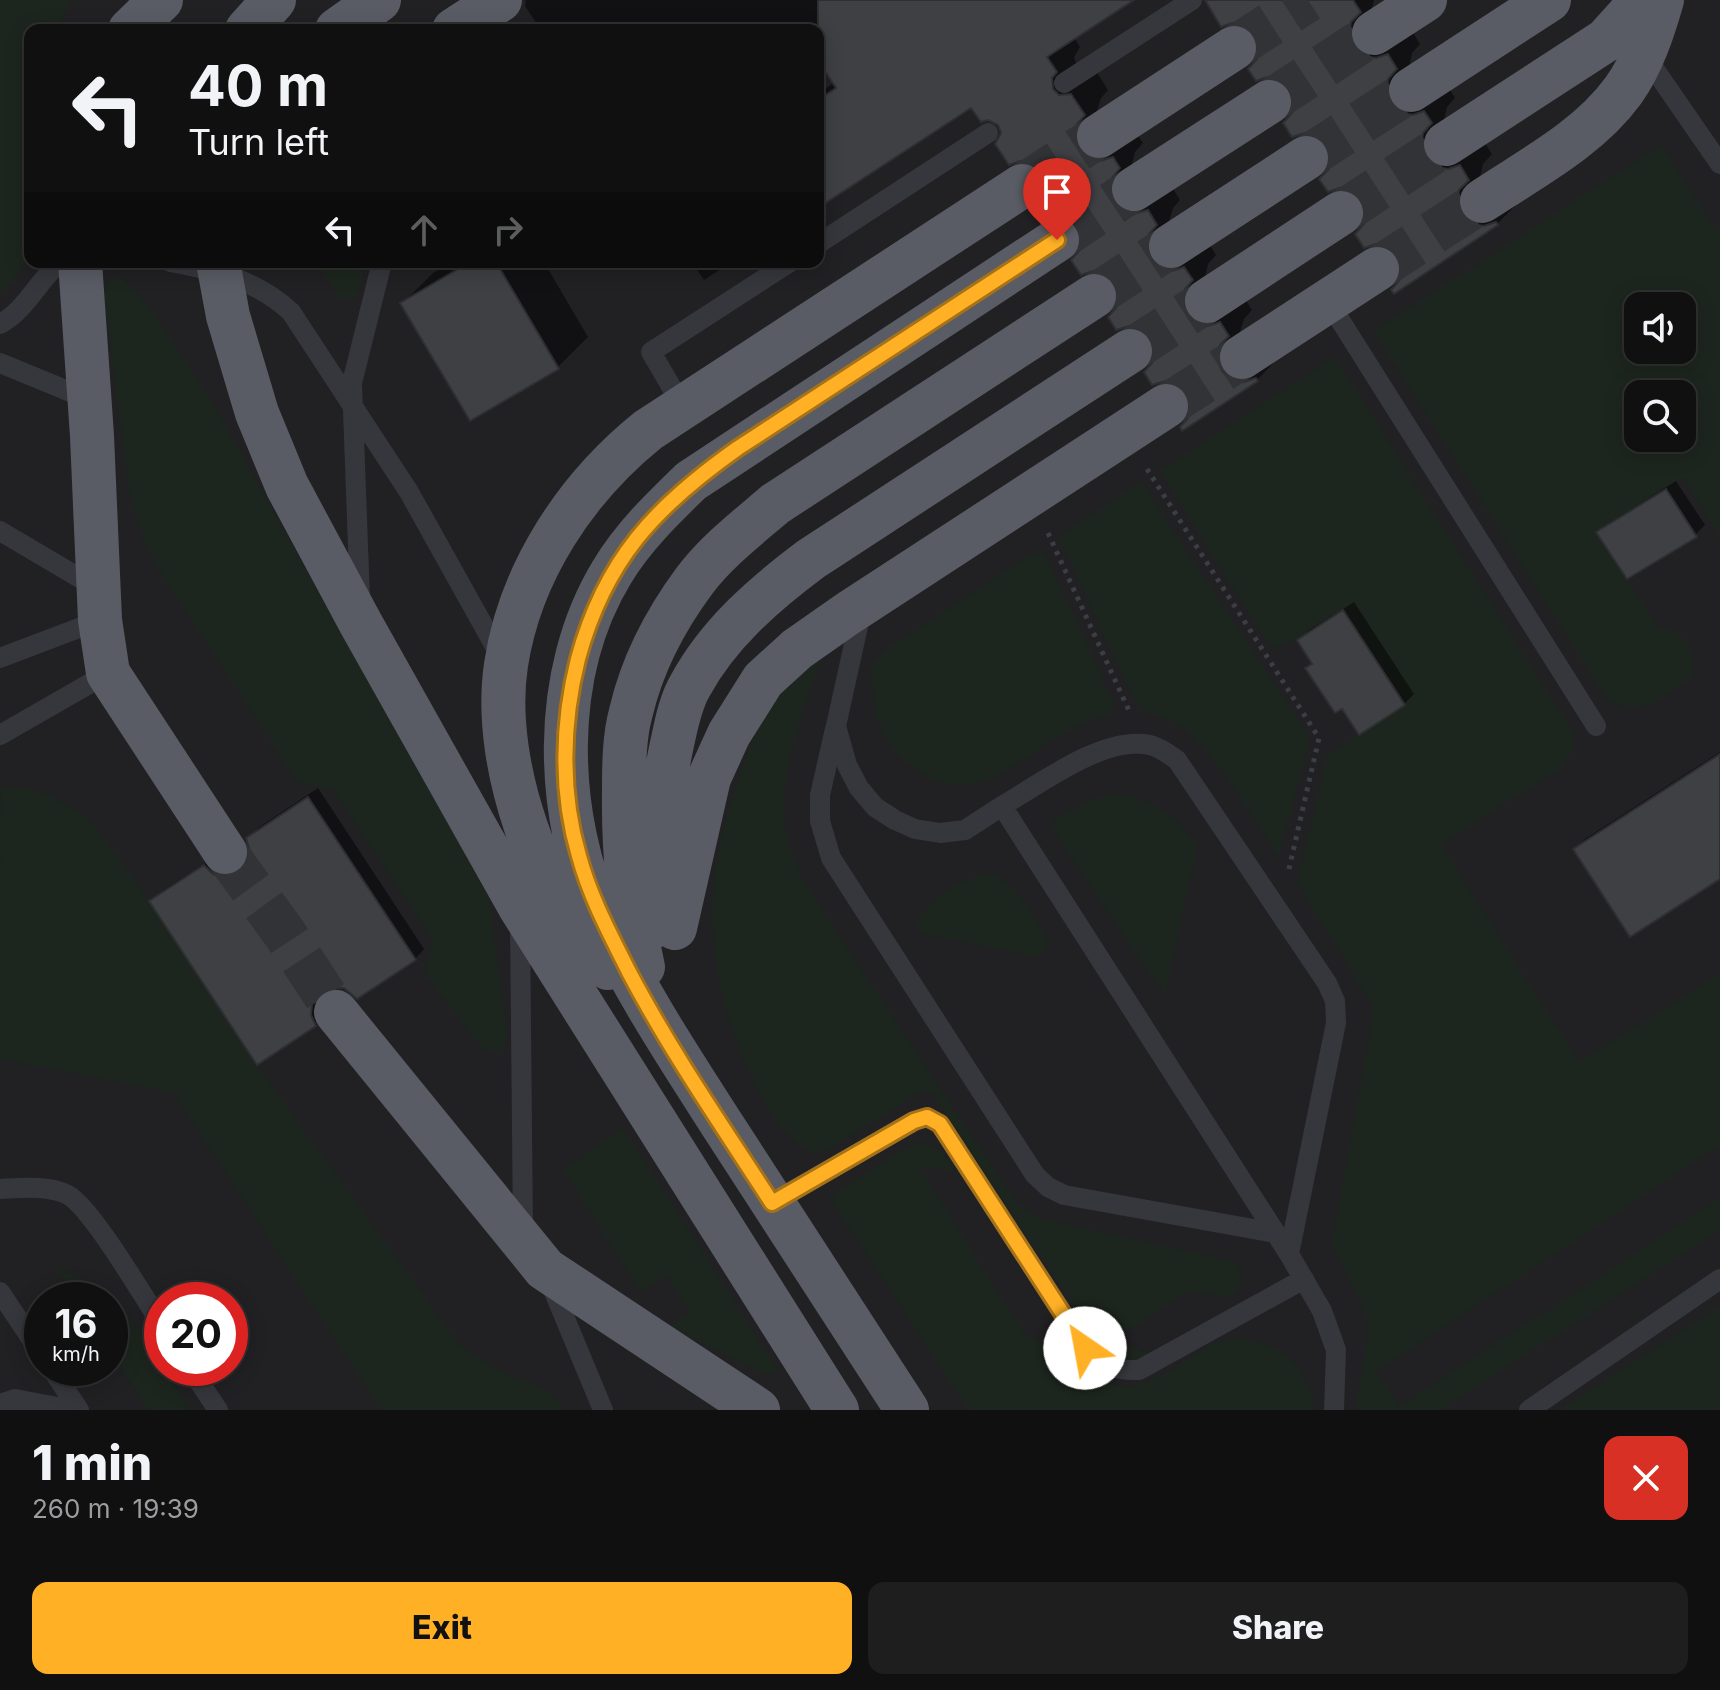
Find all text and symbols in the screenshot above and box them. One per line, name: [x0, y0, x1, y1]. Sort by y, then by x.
text: 40 m: [188, 52, 328, 120]
icon: left: [56, 56, 160, 160]
text: Turn left: [188, 120, 329, 164]
pin: [1023, 158, 1091, 240]
icon: arrive: [1035, 170, 1079, 214]
icon: left: [318, 208, 362, 252]
icon: ahead: [402, 208, 446, 252]
icon: right: [486, 208, 530, 252]
map controls: [1624, 292, 1696, 452]
button: sound: [1624, 292, 1696, 364]
button: search: [1624, 380, 1696, 452]
speed limit sign: 20: [144, 1282, 248, 1386]
text: 16: [54, 1299, 98, 1348]
position arrow: [1043, 1306, 1127, 1390]
text: km/h: [52, 1342, 100, 1366]
text: 1 min: [32, 1433, 152, 1492]
button: close: [1604, 1436, 1688, 1520]
text: 260 m · 19:39: [32, 1493, 199, 1524]
button: Exit: [32, 1582, 852, 1674]
button: Share: [868, 1582, 1688, 1674]

